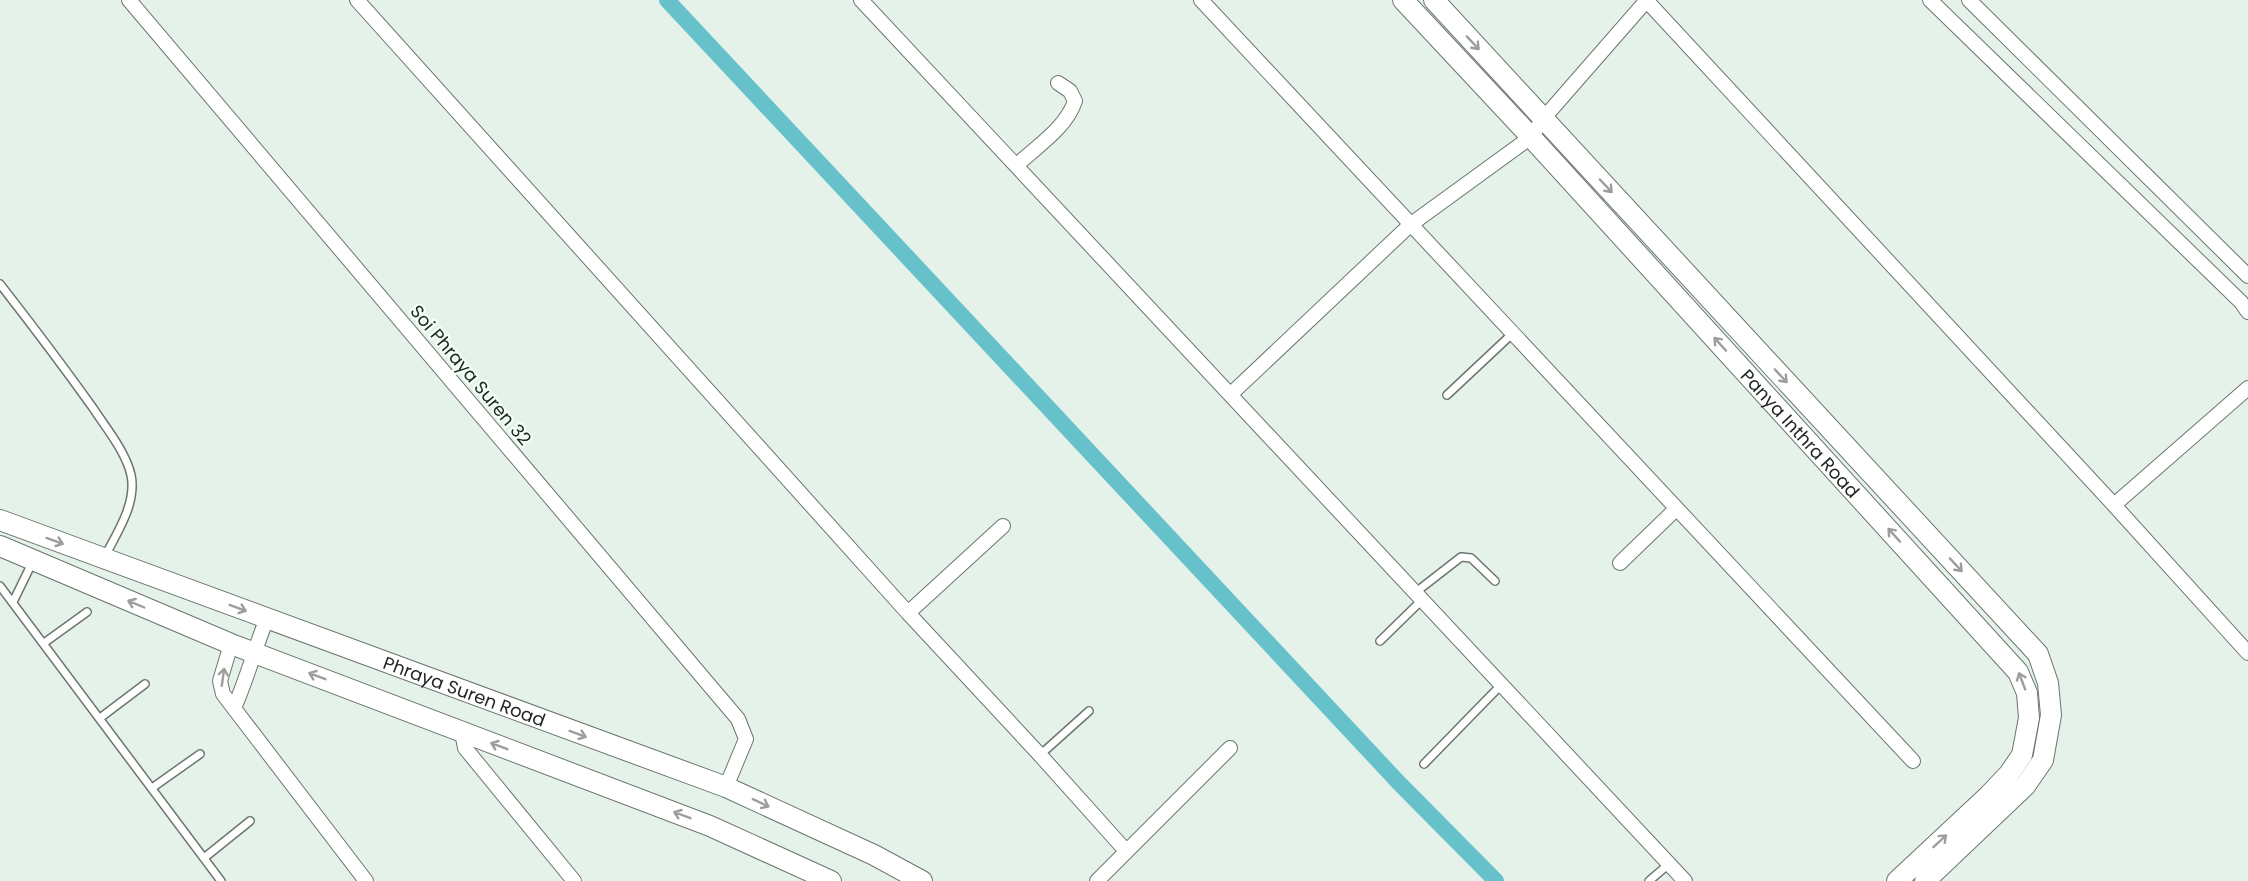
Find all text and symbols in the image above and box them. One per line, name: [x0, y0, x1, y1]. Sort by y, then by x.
one-way arrow: [1466, 35, 1480, 50]
one-way arrow: [1599, 178, 1613, 193]
street label: Soi Phraya Suren 32: [405, 299, 537, 451]
one-way arrow: [1713, 337, 1728, 352]
street label: Panya Inthra Road: [1736, 363, 1866, 503]
one-way arrow: [1774, 368, 1788, 383]
one-way arrow: [1887, 528, 1901, 543]
one-way arrow: [45, 536, 64, 547]
one-way arrow: [1949, 557, 1963, 572]
one-way arrow: [128, 598, 146, 609]
one-way arrow: [228, 603, 247, 614]
street label: Phraya Suren Road: [380, 650, 549, 732]
one-way arrow: [218, 668, 229, 687]
one-way arrow: [309, 670, 327, 681]
one-way arrow: [2016, 673, 2027, 691]
one-way arrow: [569, 729, 587, 740]
one-way arrow: [491, 740, 509, 751]
one-way arrow: [751, 797, 769, 809]
one-way arrow: [673, 809, 692, 820]
one-way arrow: [1932, 834, 1947, 848]

